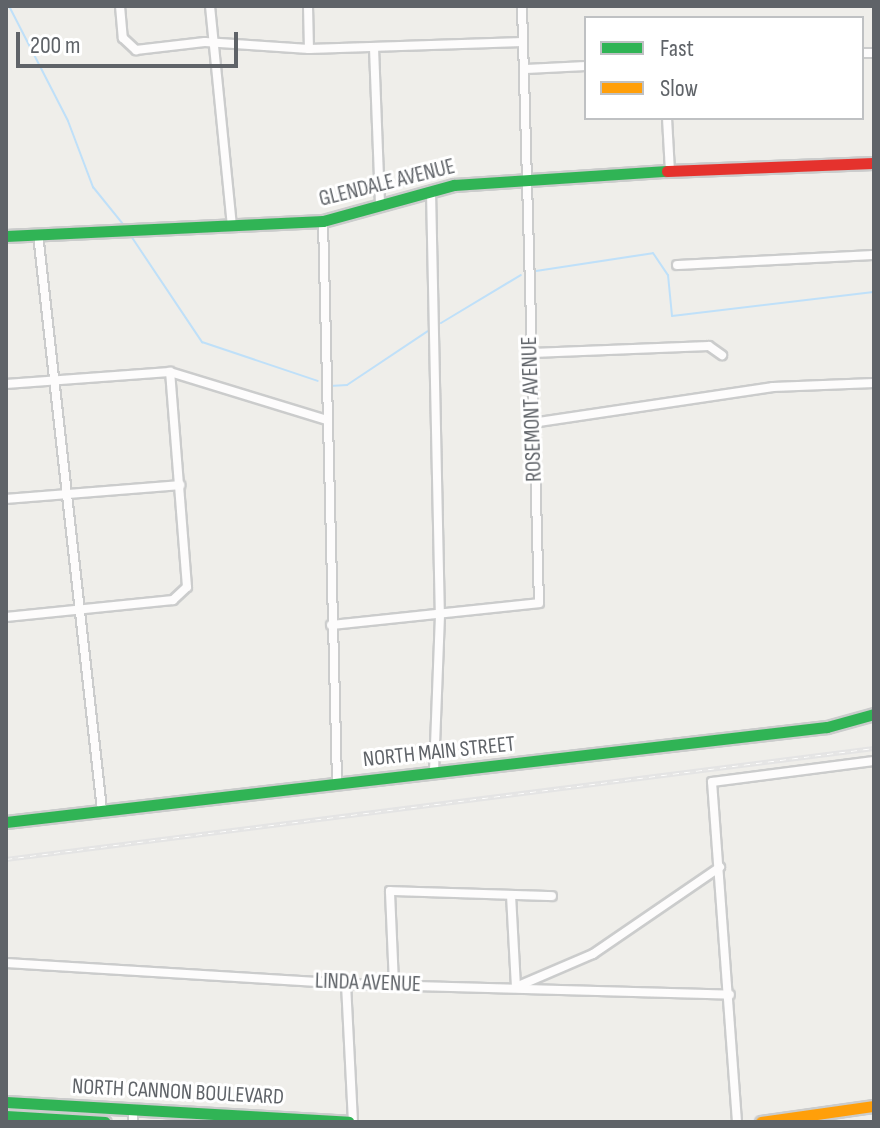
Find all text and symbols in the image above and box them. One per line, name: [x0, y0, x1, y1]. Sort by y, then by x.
scale bar: [20, 16, 242, 66]
legend: [584, 16, 864, 120]
text: 200 m: [30, 31, 81, 60]
text: Fast: [660, 34, 694, 63]
text: Slow: [660, 74, 698, 103]
street label: GLENDALE AVENUE: [316, 153, 458, 213]
street label: ROSEMONT AVENUE: [516, 336, 548, 482]
street label: NORTH MAIN STREET: [362, 731, 516, 773]
street label: LINDA AVENUE: [314, 968, 422, 998]
street label: NORTH CANNON BOULEVARD: [71, 1073, 285, 1111]

